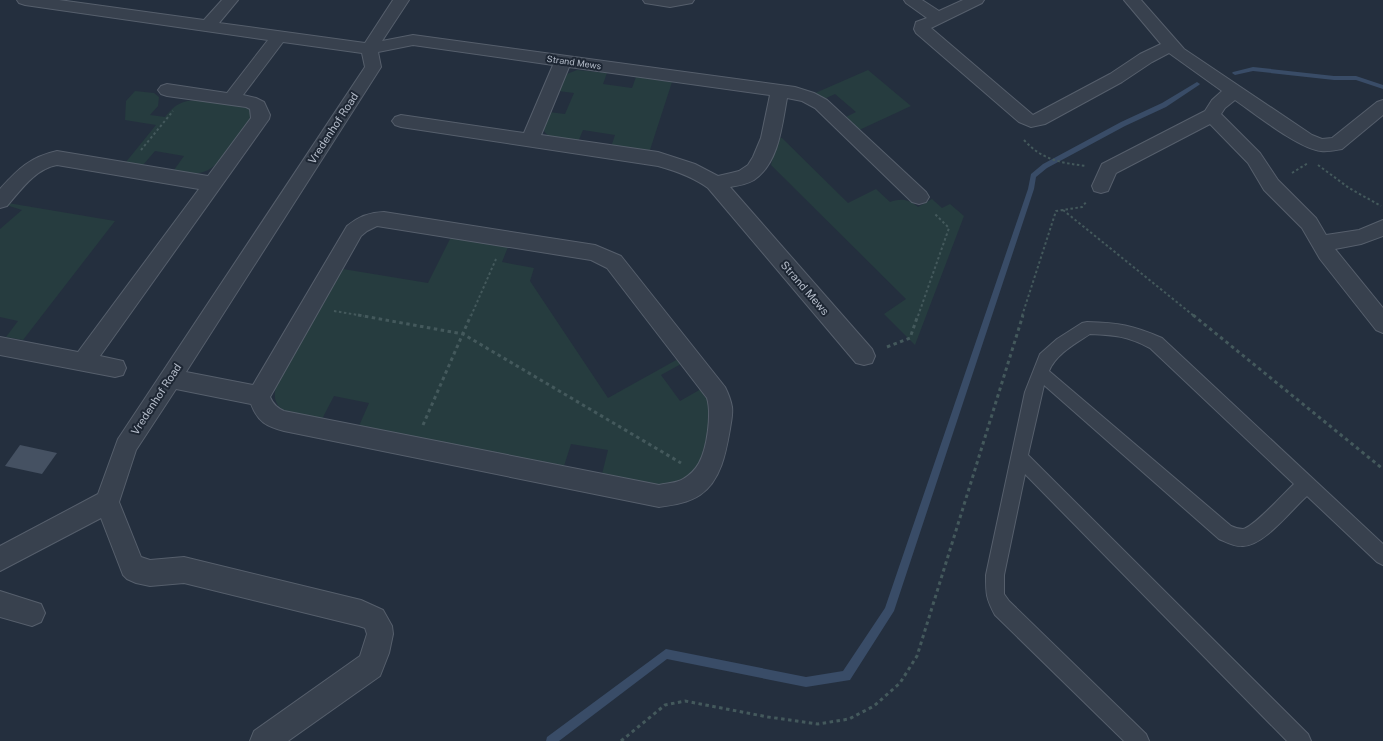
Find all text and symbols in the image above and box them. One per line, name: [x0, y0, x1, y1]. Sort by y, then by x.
street label: Strand Mews: [546, 53, 602, 71]
street label: Vredenhof Road: [306, 90, 360, 166]
street label: Strand Mews: [778, 259, 832, 318]
street label: Vredenhof Road: [129, 361, 183, 437]

